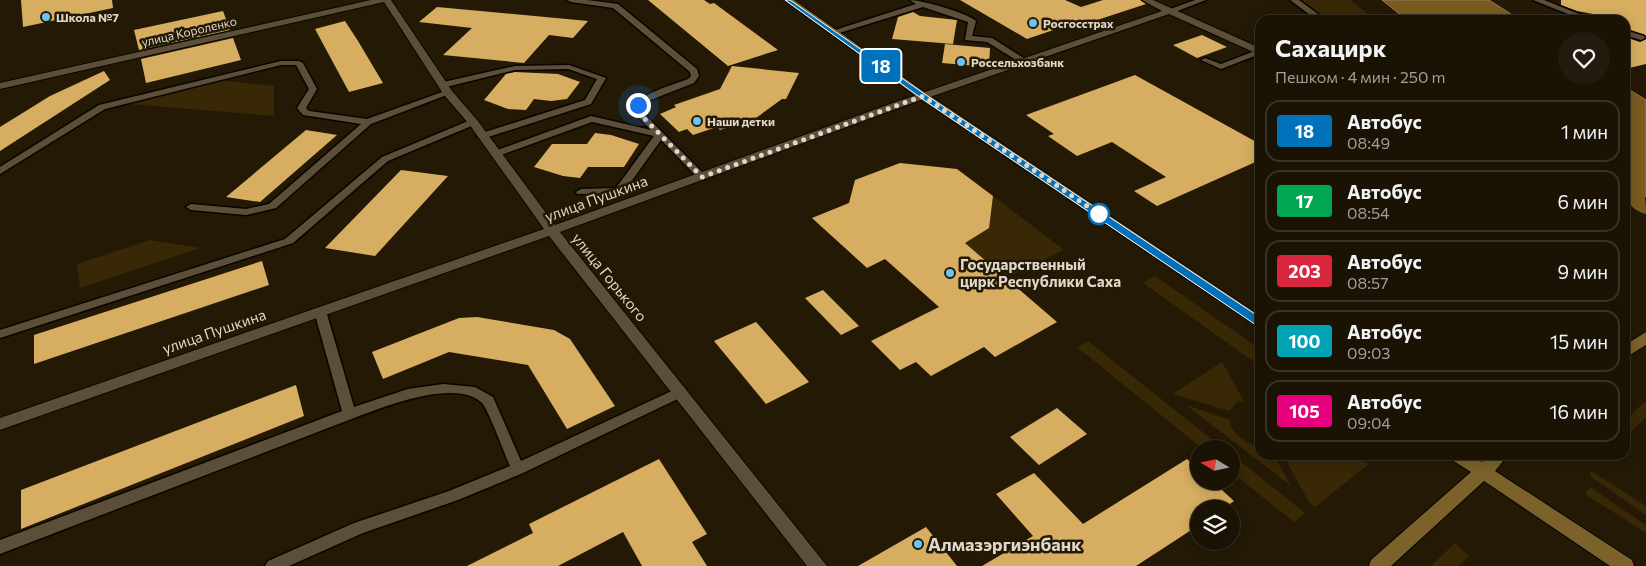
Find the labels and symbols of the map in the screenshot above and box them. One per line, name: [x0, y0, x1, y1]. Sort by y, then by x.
place label: Школа №7: [56, 10, 119, 24]
marker: Школа №7: [40, 11, 52, 23]
street label: улица Короленко: [140, 13, 238, 49]
place label: Росгосстрах: [1043, 16, 1114, 30]
marker: Росгосстрах: [1027, 17, 1039, 29]
line badge: 18: [858, 50, 904, 82]
place label: Россельхозбанк: [971, 55, 1064, 69]
marker: Россельхозбанк: [955, 56, 967, 68]
your location: [626, 93, 651, 118]
place label: Наши детки: [707, 114, 775, 128]
marker: Наши детки: [691, 115, 703, 127]
street label: улица Пушкина: [542, 171, 650, 225]
unlabelled marker: [1088, 203, 1110, 225]
street label: улица Горького: [569, 229, 651, 325]
place label: Государственный цирк Республики Саха: [960, 255, 1121, 290]
marker: Государственный цирк Республики Саха: [944, 267, 956, 279]
street label: улица Пушкина: [160, 305, 268, 357]
north arrow: [1190, 440, 1240, 490]
place label: Алмазэргиэнбанк: [928, 533, 1082, 555]
marker: Алмазэргиэнбанк: [912, 538, 924, 550]

